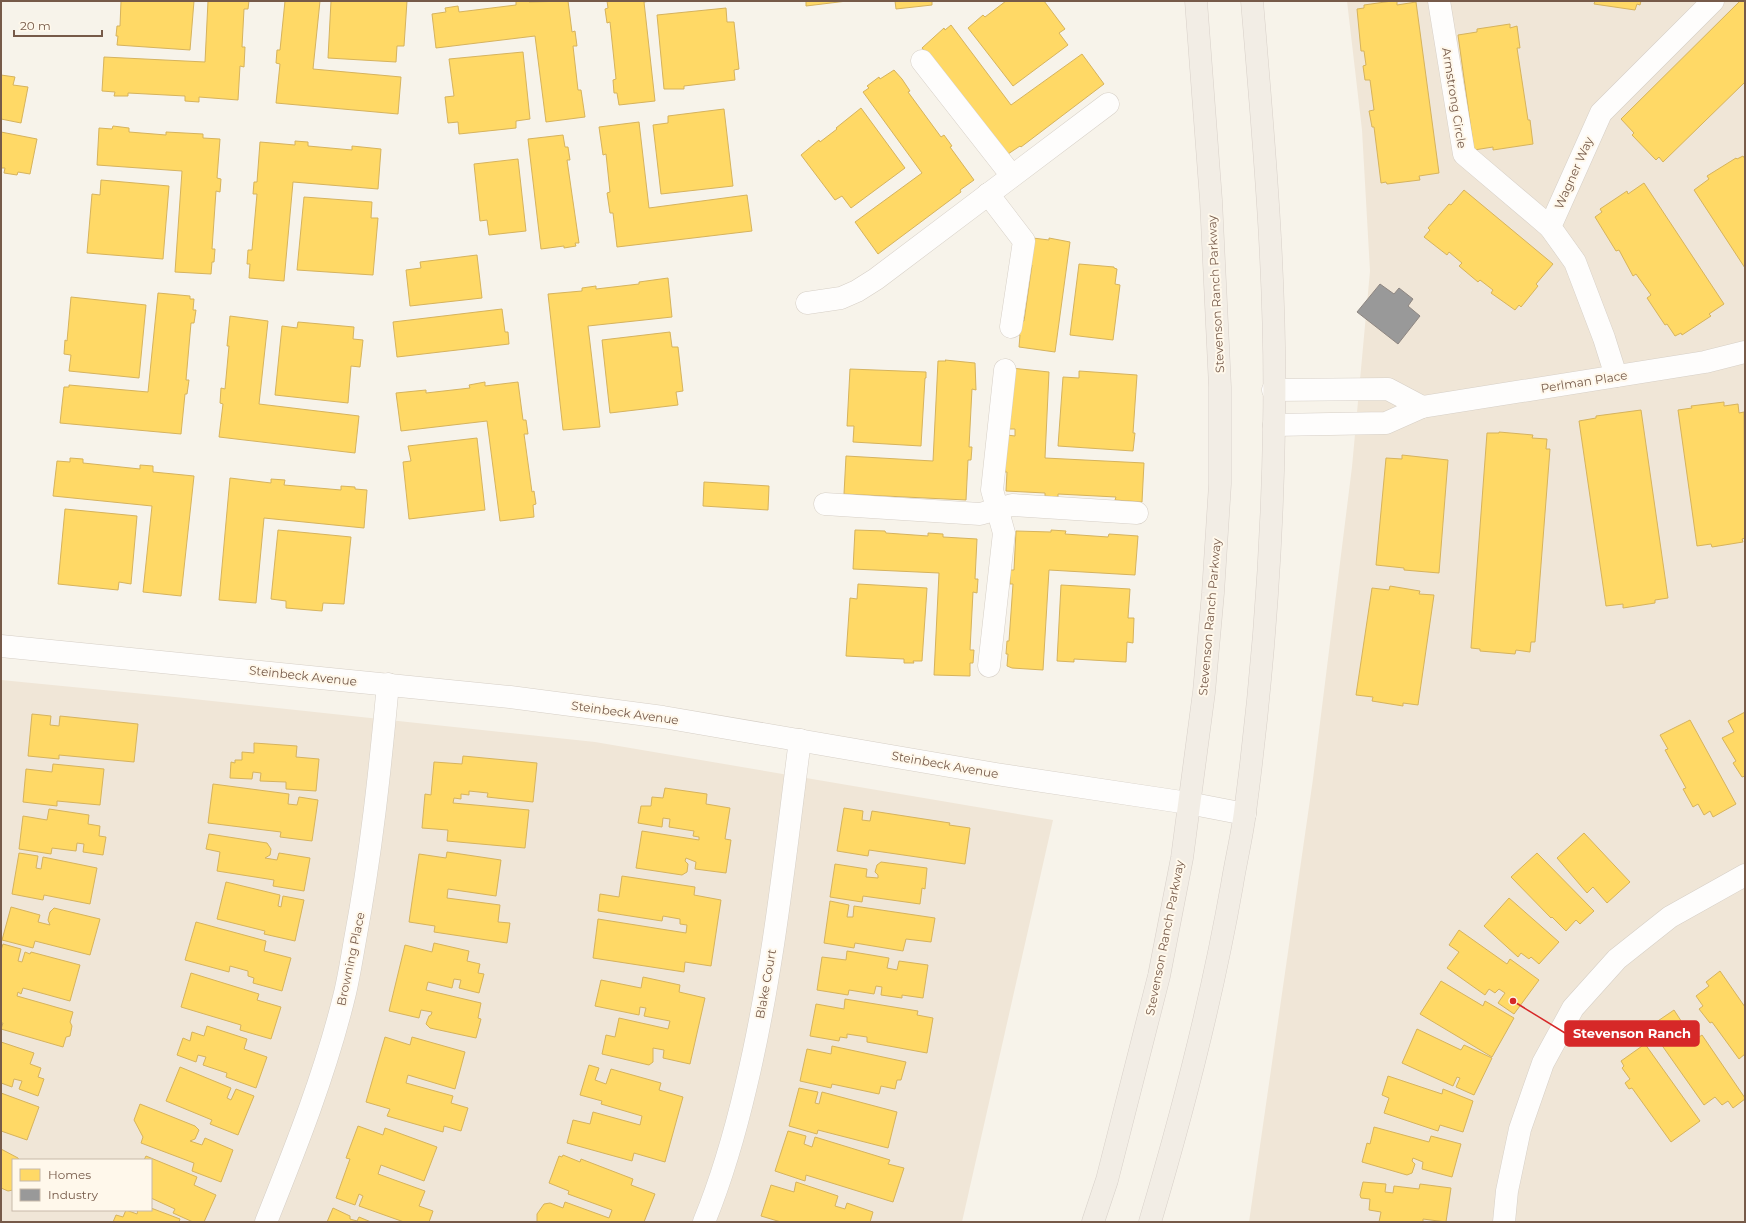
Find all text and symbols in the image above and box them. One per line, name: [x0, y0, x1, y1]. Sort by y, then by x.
scale bar: [14, 12, 102, 38]
text: 20 m: [20, 18, 51, 33]
street label: Armstrong Circle: [1439, 46, 1470, 149]
street label: Wagner Way: [1551, 134, 1596, 211]
street label: Stevenson Ranch Parkway: [1204, 214, 1227, 373]
street label: Perlman Place: [1540, 367, 1628, 396]
street label: Stevenson Ranch Parkway: [1195, 537, 1224, 696]
street label: Steinbeck Avenue: [248, 662, 358, 689]
street label: Steinbeck Avenue: [570, 698, 680, 727]
street label: Steinbeck Avenue: [890, 748, 1000, 781]
street label: Stevenson Ranch Parkway: [1142, 858, 1187, 1017]
street label: Browning Place: [333, 911, 368, 1007]
street label: Blake Court: [752, 948, 779, 1020]
callout: Stevenson Ranch: [1565, 1021, 1699, 1046]
text: Stevenson Ranch: [1573, 1025, 1691, 1041]
legend: [12, 1159, 152, 1211]
text: Homes: [48, 1167, 91, 1182]
text: Industry: [48, 1187, 98, 1202]

